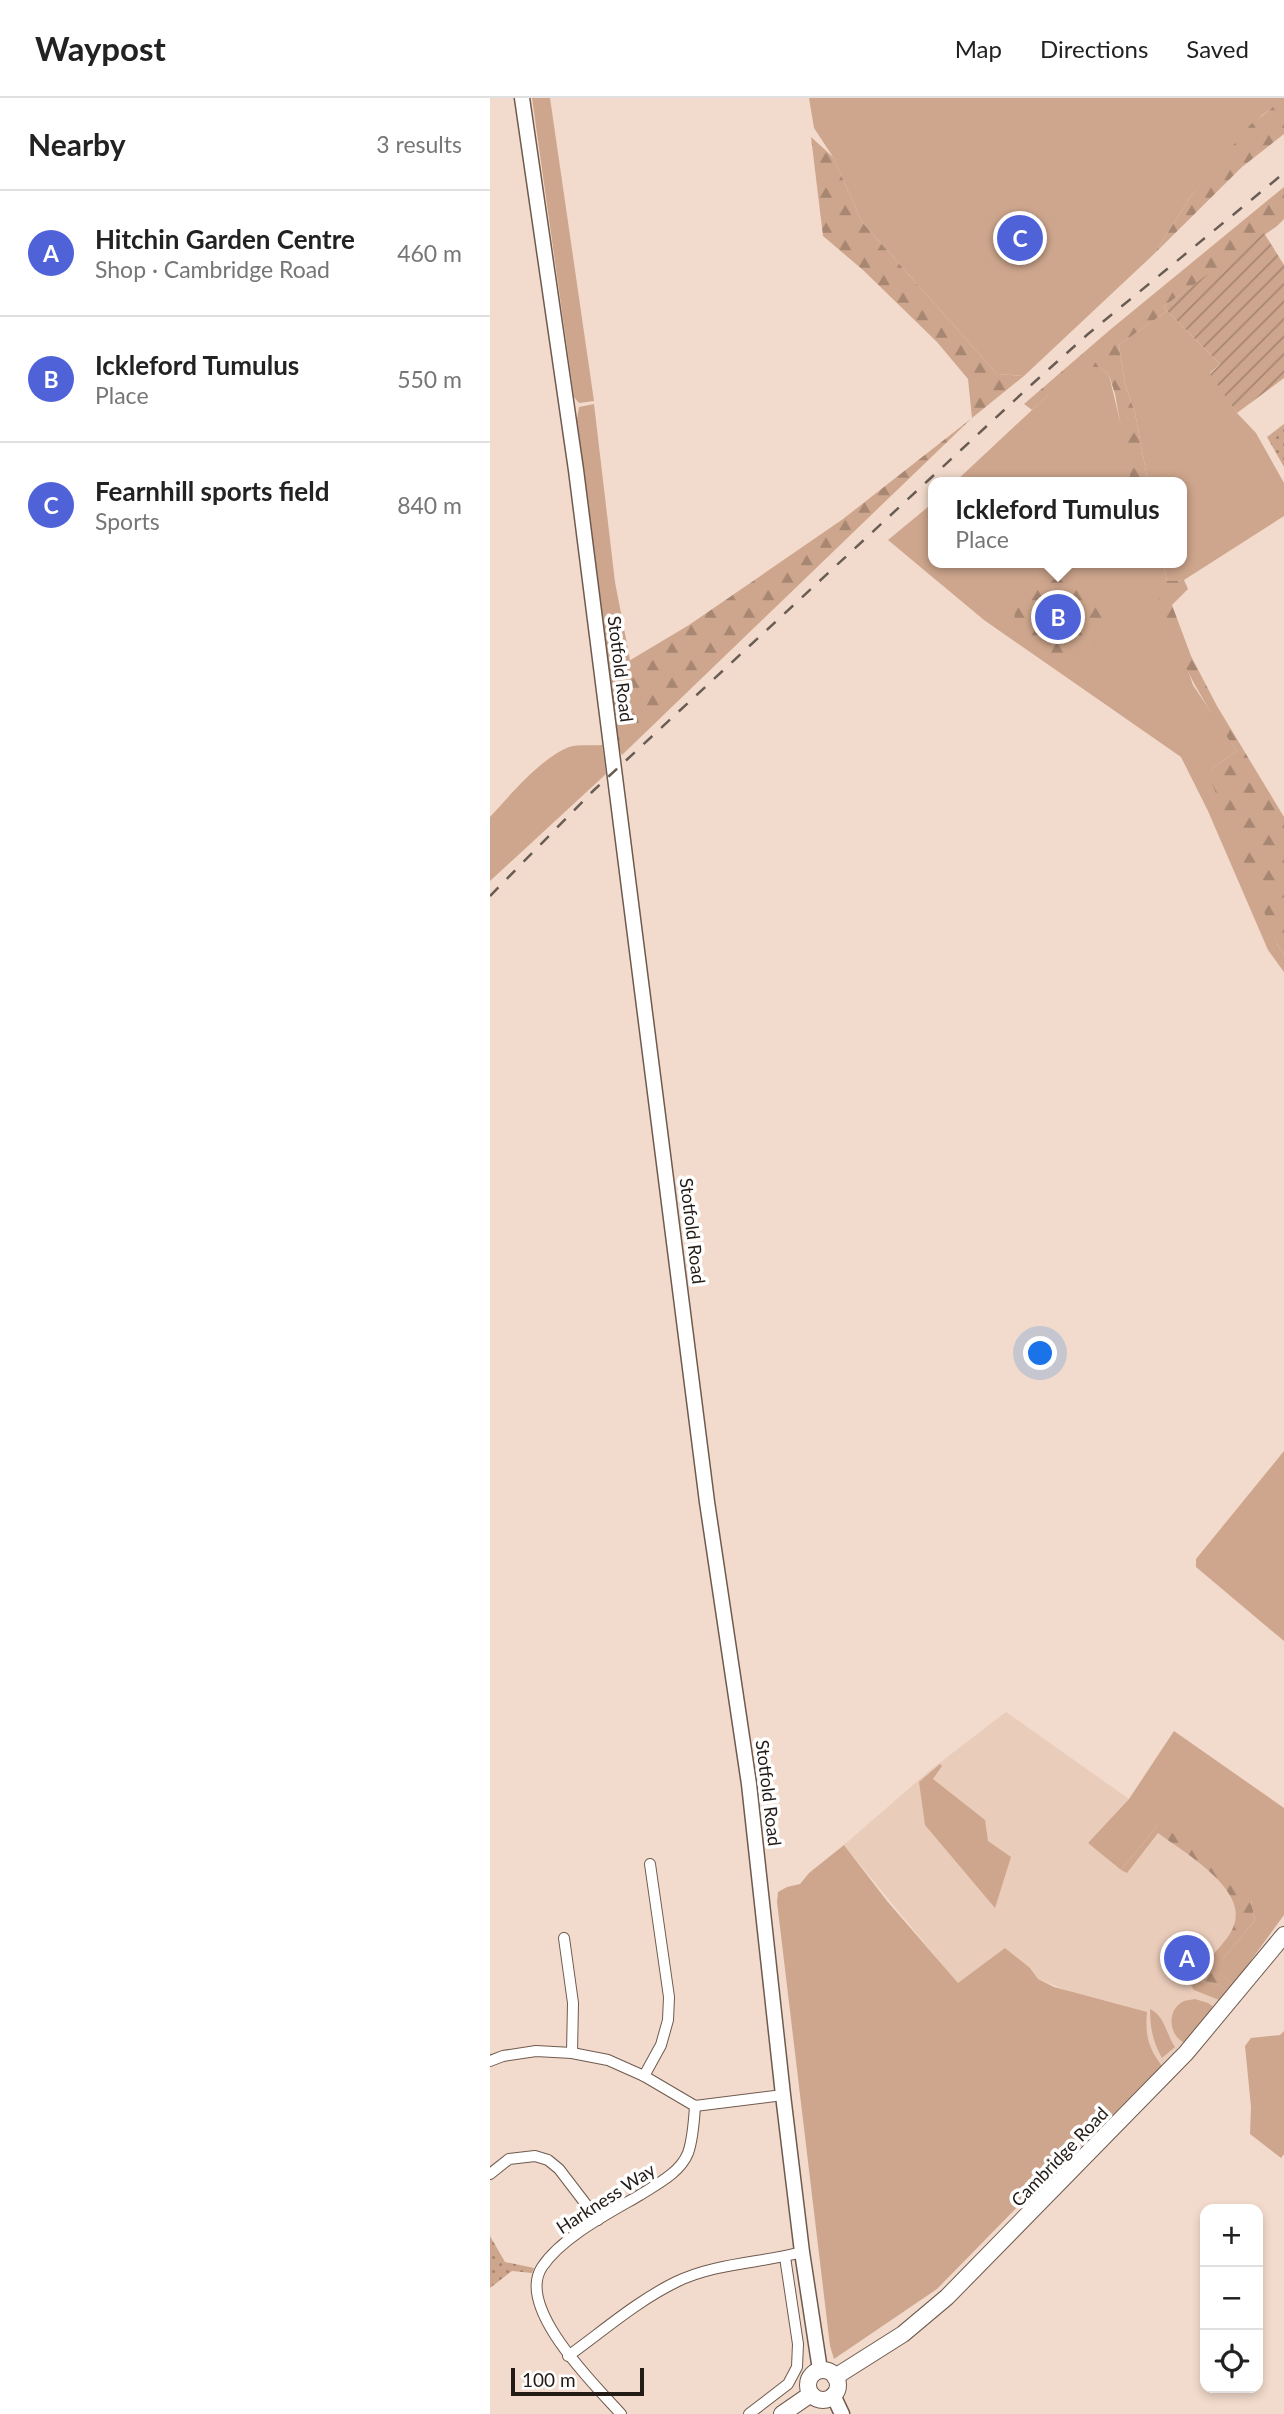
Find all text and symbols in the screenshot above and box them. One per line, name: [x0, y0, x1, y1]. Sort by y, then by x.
text: Waypost: [35, 28, 166, 68]
text: Map: [955, 34, 1002, 63]
text: Directions: [1040, 34, 1148, 63]
text: Saved: [1186, 34, 1249, 63]
text: Nearby: [28, 126, 126, 162]
text: 3 results: [376, 130, 462, 158]
pin: C: [997, 212, 1043, 264]
text: Hitchin Garden Centre: [95, 223, 355, 255]
text: A: [43, 239, 59, 267]
text: 460 m: [397, 239, 462, 267]
text: Shop · Cambridge Road: [95, 255, 330, 283]
text: Ickleford Tumulus: [95, 349, 299, 381]
text: B: [43, 365, 59, 393]
text: 550 m: [397, 365, 462, 393]
text: Place: [95, 381, 149, 409]
text: Fearnhill sports field: [95, 475, 329, 507]
popup: [928, 477, 1187, 568]
text: C: [43, 491, 59, 519]
text: 840 m: [397, 491, 462, 519]
text: Ickleford Tumulus: [955, 493, 1160, 525]
text: Sports: [95, 507, 160, 535]
text: Place: [955, 525, 1009, 553]
pin: B: [1035, 591, 1081, 643]
street label: Stotfold Road: [604, 614, 638, 723]
street label: Stotfold Road: [676, 1176, 710, 1285]
your location: [1023, 1336, 1057, 1370]
street label: Stotfold Road: [752, 1738, 786, 1847]
pin: A: [1164, 1932, 1210, 1984]
street label: Cambridge Road: [1006, 2102, 1112, 2211]
street label: Harkness Way: [552, 2158, 660, 2238]
map controls: [1200, 2204, 1263, 2393]
button: +: [1200, 2204, 1263, 2267]
button: −: [1200, 2267, 1263, 2330]
button: locate: [1200, 2330, 1263, 2393]
scale bar: [511, 2365, 644, 2397]
text: 100 m: [522, 2368, 576, 2391]

